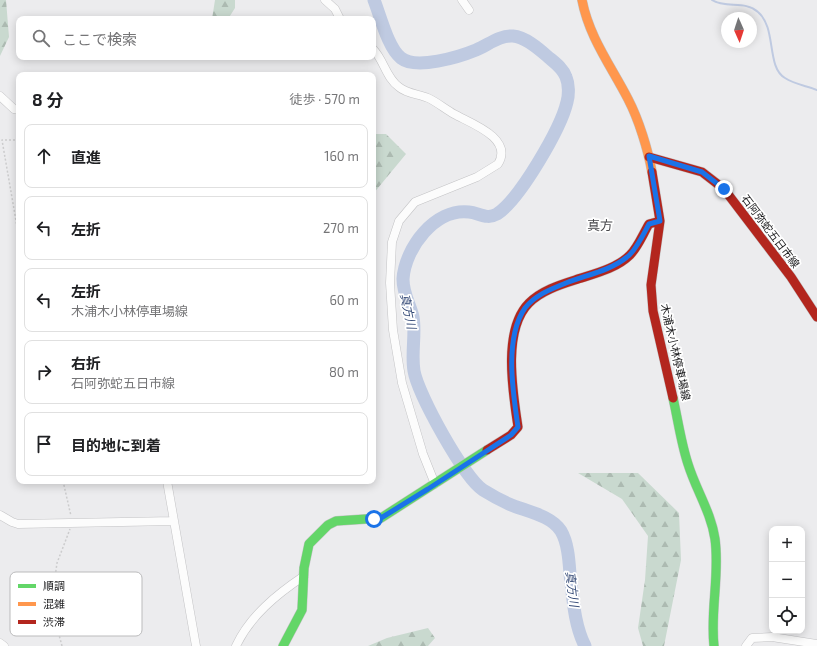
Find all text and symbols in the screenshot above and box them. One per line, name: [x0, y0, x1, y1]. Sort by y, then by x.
north arrow: [721, 12, 757, 48]
search box: [16, 16, 376, 60]
icon: search: [30, 27, 52, 49]
text: ここで検索: [62, 30, 137, 48]
text: 8 分: [32, 89, 63, 109]
text: 徒歩 · 570 m: [289, 91, 360, 107]
icon: ahead: [33, 145, 55, 167]
text: 直進: [71, 148, 101, 166]
text: 160 m: [324, 148, 359, 164]
route end: [715, 180, 733, 198]
street label: 石阿弥蛇五日市線: [739, 192, 803, 270]
icon: left: [33, 217, 55, 239]
district label: 真方: [587, 217, 613, 233]
text: 左折: [71, 220, 101, 238]
text: 270 m: [323, 220, 359, 236]
text: 左折: [71, 282, 101, 300]
icon: left: [33, 289, 55, 311]
text: 60 m: [329, 292, 359, 308]
water label: 真方川: [398, 292, 420, 332]
street label: 木浦木小林停車場線: [659, 302, 693, 402]
text: 木浦木小林停車場線: [71, 303, 188, 319]
text: 右折: [71, 354, 101, 372]
icon: right: [33, 361, 55, 383]
text: 80 m: [329, 364, 359, 380]
text: 石阿弥蛇五日市線: [71, 375, 175, 391]
icon: arrive: [33, 433, 55, 455]
text: 目的地に到着: [71, 436, 161, 454]
route start: [365, 510, 383, 528]
map controls: [769, 526, 805, 634]
button: +: [769, 526, 805, 562]
button: −: [769, 562, 805, 598]
water label: 真方川: [564, 570, 582, 610]
legend: [10, 572, 142, 636]
text: 順調: [43, 579, 65, 592]
text: 混雑: [43, 597, 65, 610]
button: locate: [769, 598, 805, 634]
text: 渋滞: [43, 615, 65, 628]

